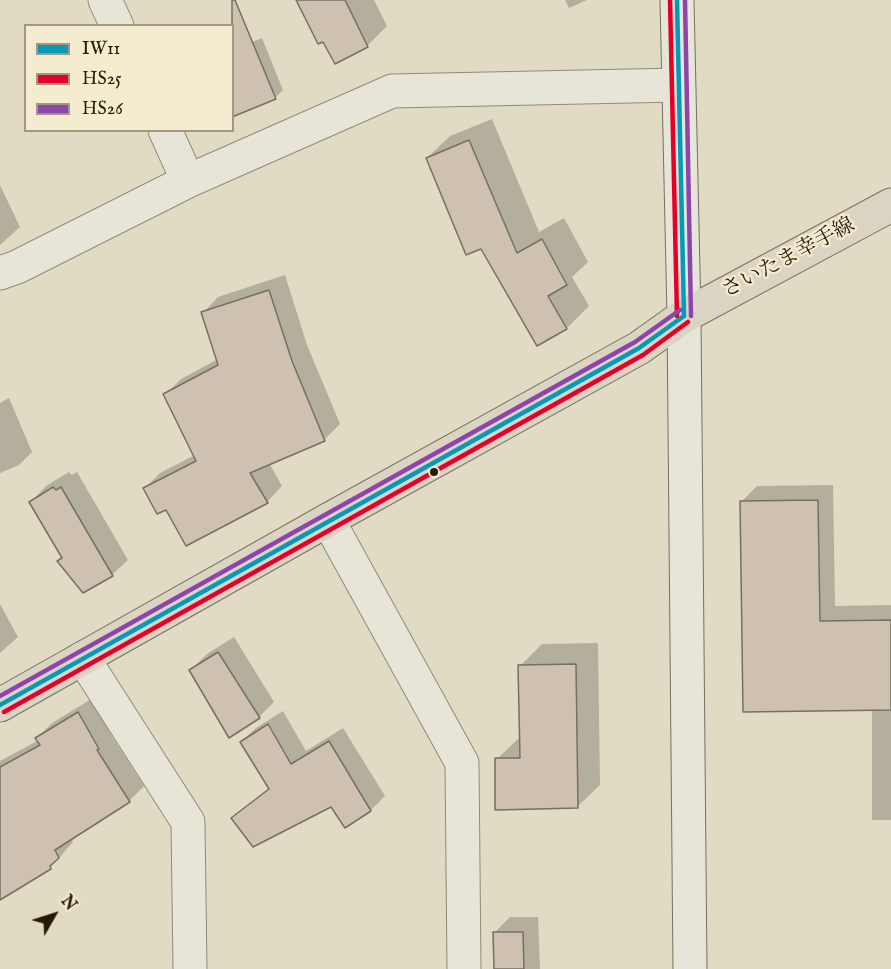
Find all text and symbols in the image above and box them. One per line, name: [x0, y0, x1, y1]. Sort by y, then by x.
legend: [24, 24, 234, 132]
text: IW11: [82, 38, 120, 61]
text: HS25: [82, 68, 122, 91]
text: HS26: [82, 98, 123, 121]
street label: さいたま幸手線: [718, 213, 860, 305]
unlabelled marker: [428, 466, 440, 478]
north arrow: [24, 885, 84, 945]
text: N: [56, 892, 80, 915]

